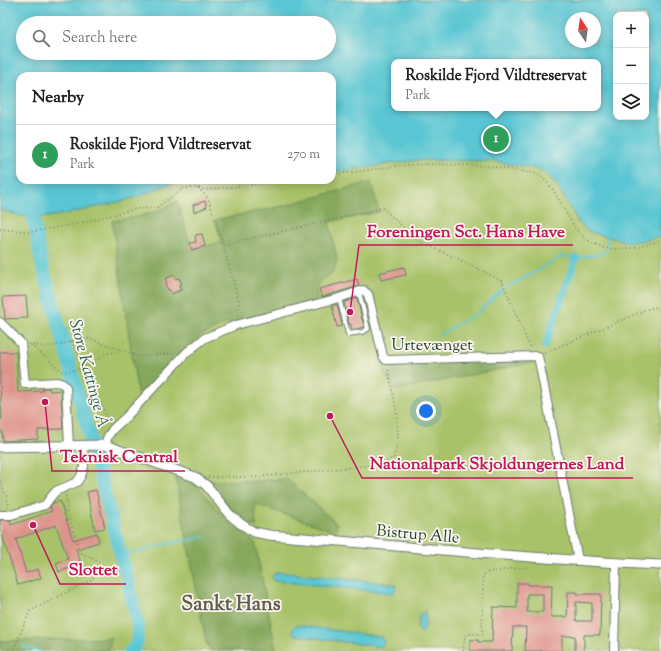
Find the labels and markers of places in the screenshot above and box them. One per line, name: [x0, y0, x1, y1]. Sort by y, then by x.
pin: 1: [483, 124, 509, 154]
callout: Foreningen Sct. Hans Have: [359, 216, 573, 245]
callout: Teknisk Central: [52, 442, 185, 471]
callout: Nationalpark Skjoldungernes Land: [362, 449, 633, 478]
callout: Slottet: [60, 555, 126, 584]

